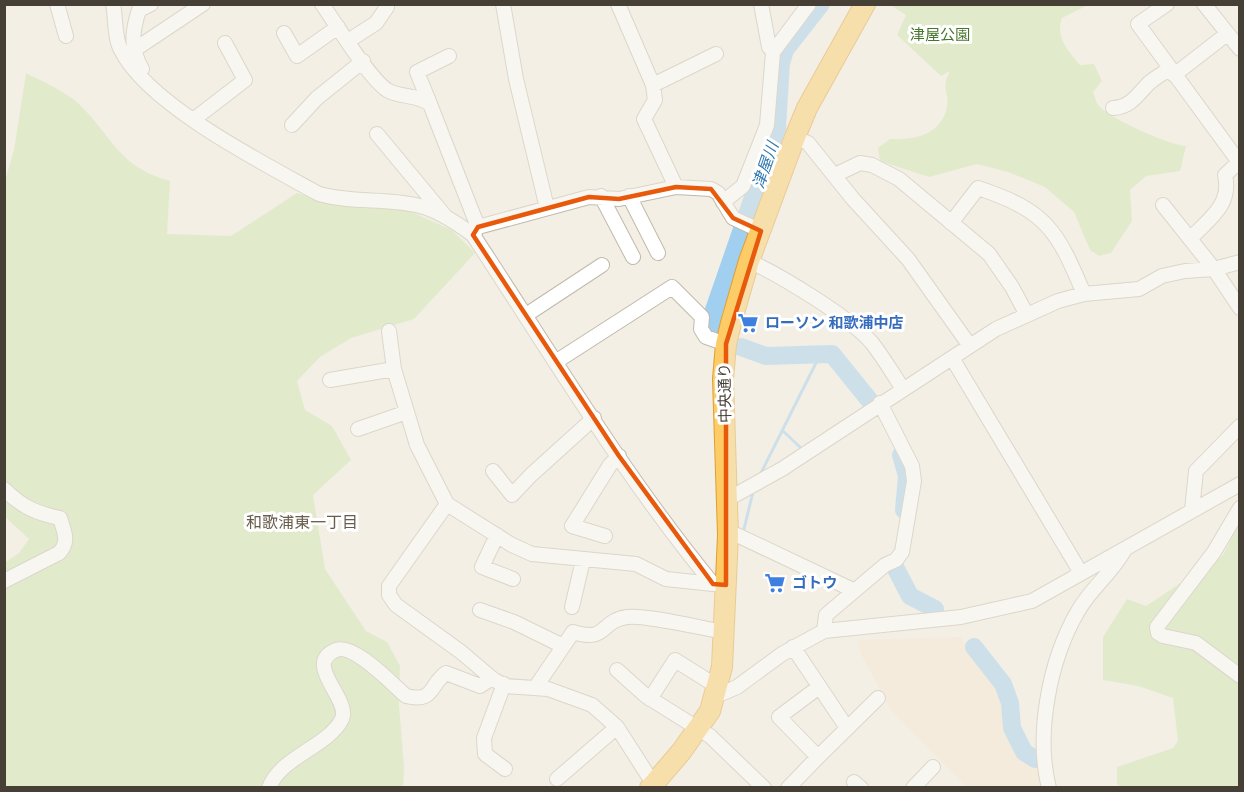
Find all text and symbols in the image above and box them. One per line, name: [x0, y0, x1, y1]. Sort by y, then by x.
park label: 津屋公園: [910, 26, 970, 44]
water label: 津屋川: [749, 137, 783, 191]
supermarket icon: ローソン 和歌浦中店: [736, 311, 760, 335]
place label: ローソン 和歌浦中店: [765, 314, 904, 332]
street label: 中央通り: [715, 363, 735, 423]
district label: 和歌浦東一丁目: [246, 513, 358, 532]
supermarket icon: ゴトウ: [763, 571, 787, 595]
place label: ゴトウ: [792, 574, 837, 592]

